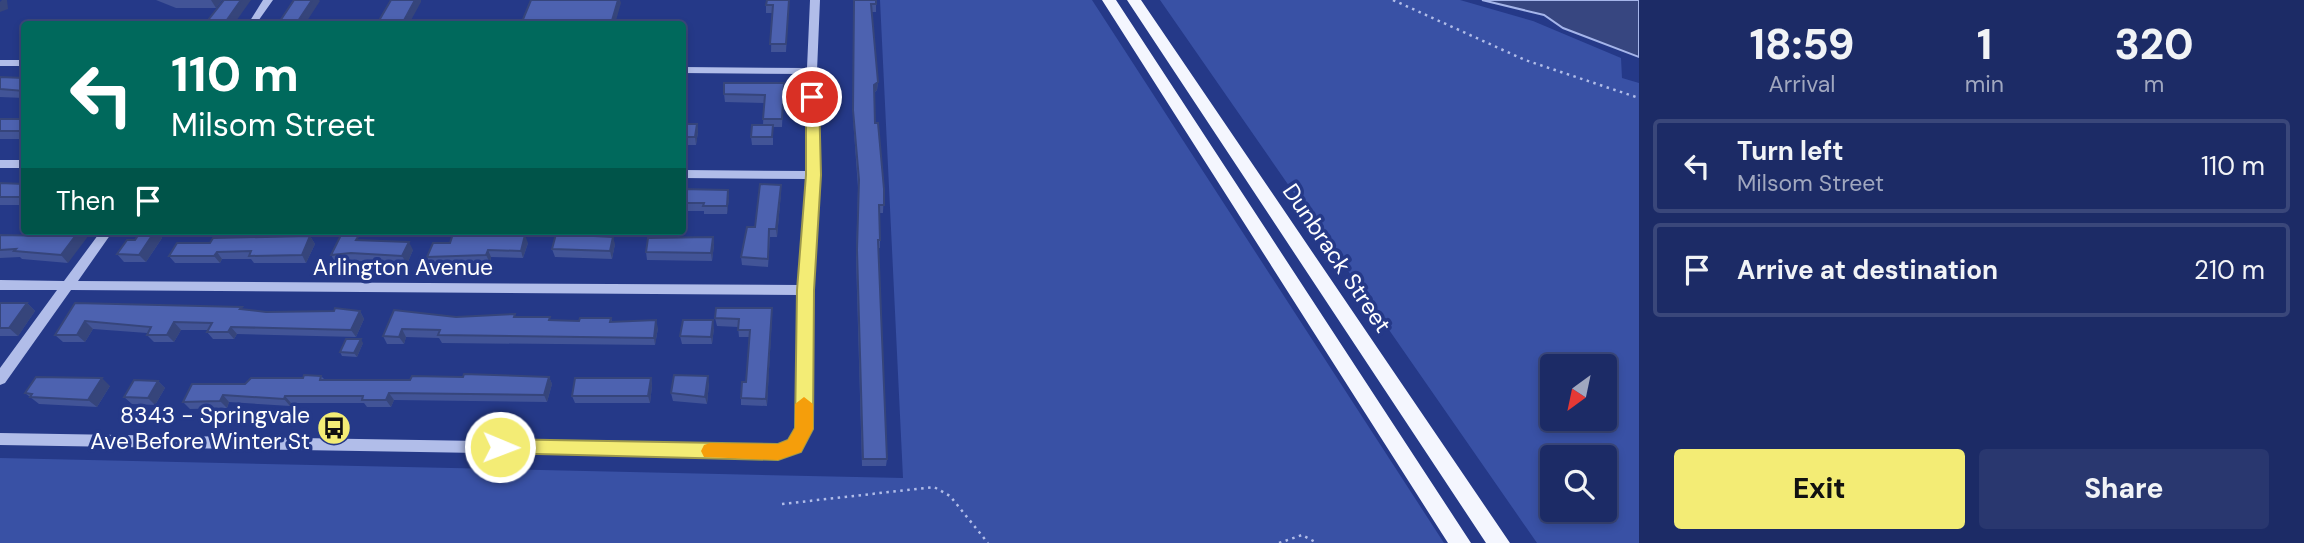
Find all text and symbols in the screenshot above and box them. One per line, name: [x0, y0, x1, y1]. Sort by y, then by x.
text: 18:59: [1749, 17, 1854, 72]
text: 1: [1977, 17, 1992, 72]
text: 320: [2114, 17, 2194, 72]
text: 110 m: [171, 42, 299, 106]
icon: left: [56, 49, 147, 140]
pin: [782, 67, 842, 127]
text: Arrival: [1768, 69, 1835, 99]
text: min: [1965, 69, 2004, 99]
text: m: [2144, 69, 2164, 99]
icon: arrive: [793, 78, 831, 116]
text: Milsom Street: [171, 104, 375, 146]
text: Turn left: [1737, 134, 1844, 168]
icon: left: [1678, 147, 1716, 185]
text: 110 m: [2201, 149, 2265, 183]
text: Milsom Street: [1737, 168, 1884, 198]
street label: Dunbrack Street: [1276, 178, 1398, 338]
icon: arrive: [129, 182, 167, 220]
text: Then: [56, 184, 115, 218]
icon: arrive: [1678, 251, 1716, 289]
street label: Arlington Avenue: [313, 252, 493, 282]
text: Arrive at destination: [1737, 253, 1998, 287]
text: 210 m: [2194, 253, 2265, 287]
north arrow: [1540, 354, 1617, 430]
map controls: [1540, 354, 1617, 522]
place label: 8343 - Springvale Ave Before Winter St: [90, 400, 310, 456]
bus stop icon: 8343 - Springvale Ave Before Winter St: [315, 409, 353, 447]
position arrow: [463, 410, 537, 484]
button: search: [1540, 445, 1617, 522]
button: Exit: [1674, 449, 1965, 529]
button: Share: [1979, 449, 2269, 529]

